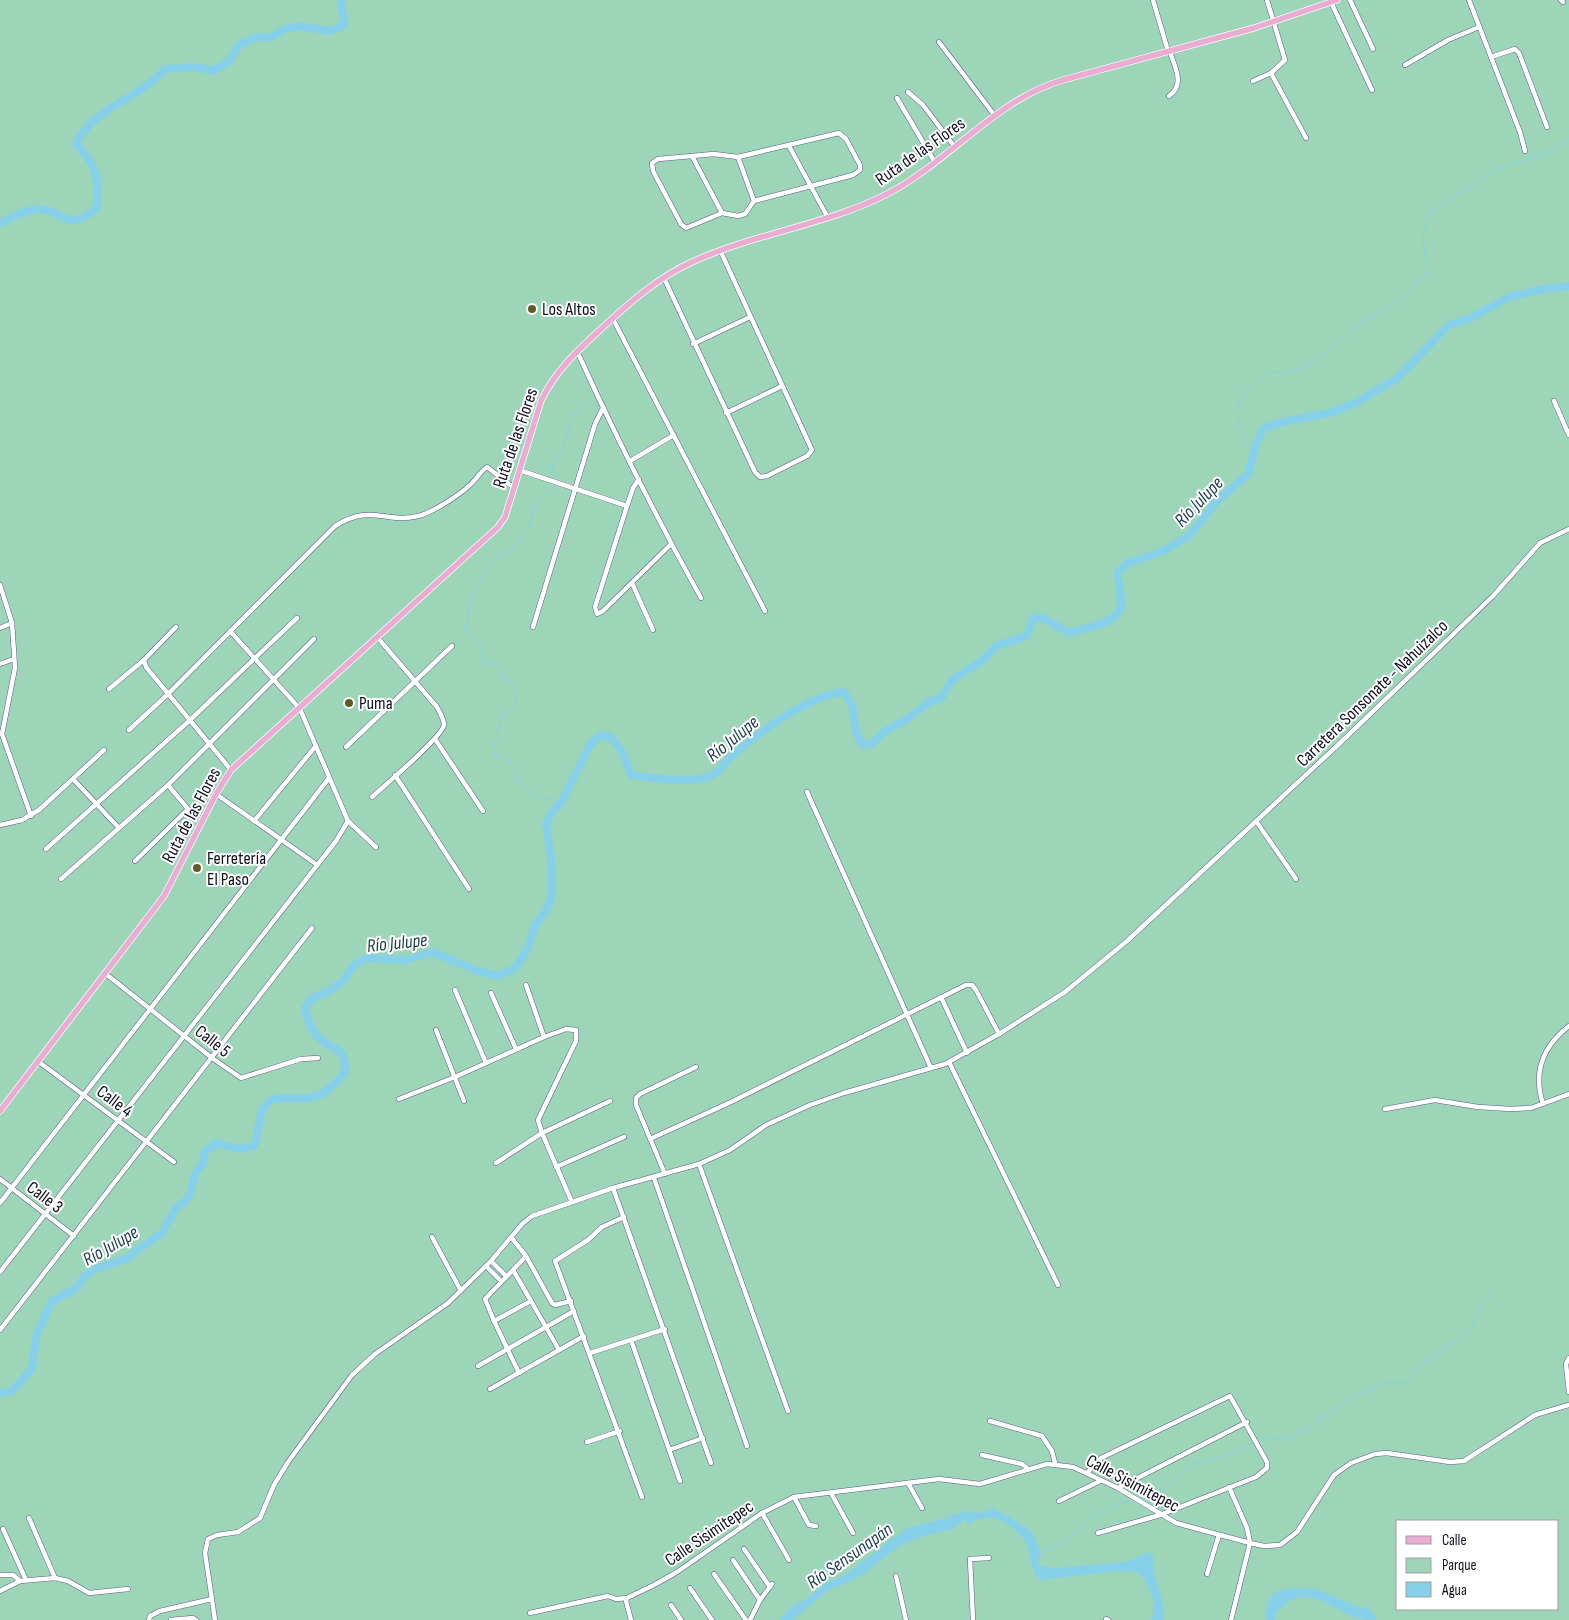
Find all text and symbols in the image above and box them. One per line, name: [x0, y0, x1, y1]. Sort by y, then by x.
street label: Ruta de las Flores: [871, 113, 969, 190]
place label: Los Altos: [542, 299, 596, 320]
marker: Los Altos: [526, 303, 538, 315]
street label: Ruta de las Flores: [489, 385, 542, 491]
water label: Río Julupe: [1170, 472, 1229, 532]
street label: Carretera Sonsonate - Nahuizalco: [1292, 616, 1452, 771]
place label: Puma: [359, 693, 393, 714]
marker: Puma: [343, 697, 355, 709]
water label: Río Julupe: [702, 711, 764, 767]
street label: Ruta de las Flores: [158, 764, 225, 866]
place label: Ferretería El Paso: [207, 848, 266, 890]
marker: Ferretería El Paso: [191, 862, 203, 874]
water label: Río Julupe: [366, 929, 429, 958]
street label: Calle 5: [191, 1021, 235, 1062]
street label: Calle 4: [93, 1081, 137, 1122]
street label: Calle 3: [23, 1177, 67, 1218]
water label: Río Julupe: [79, 1221, 143, 1271]
street label: Calle Sisimitepec: [1083, 1450, 1183, 1517]
street label: Calle Sisimitepec: [661, 1496, 758, 1571]
water label: Río Sensunapán: [802, 1518, 897, 1594]
legend: [1396, 1520, 1559, 1610]
text: Calle: [1442, 1531, 1466, 1550]
text: Parque: [1442, 1556, 1477, 1575]
text: Agua: [1441, 1581, 1467, 1600]

